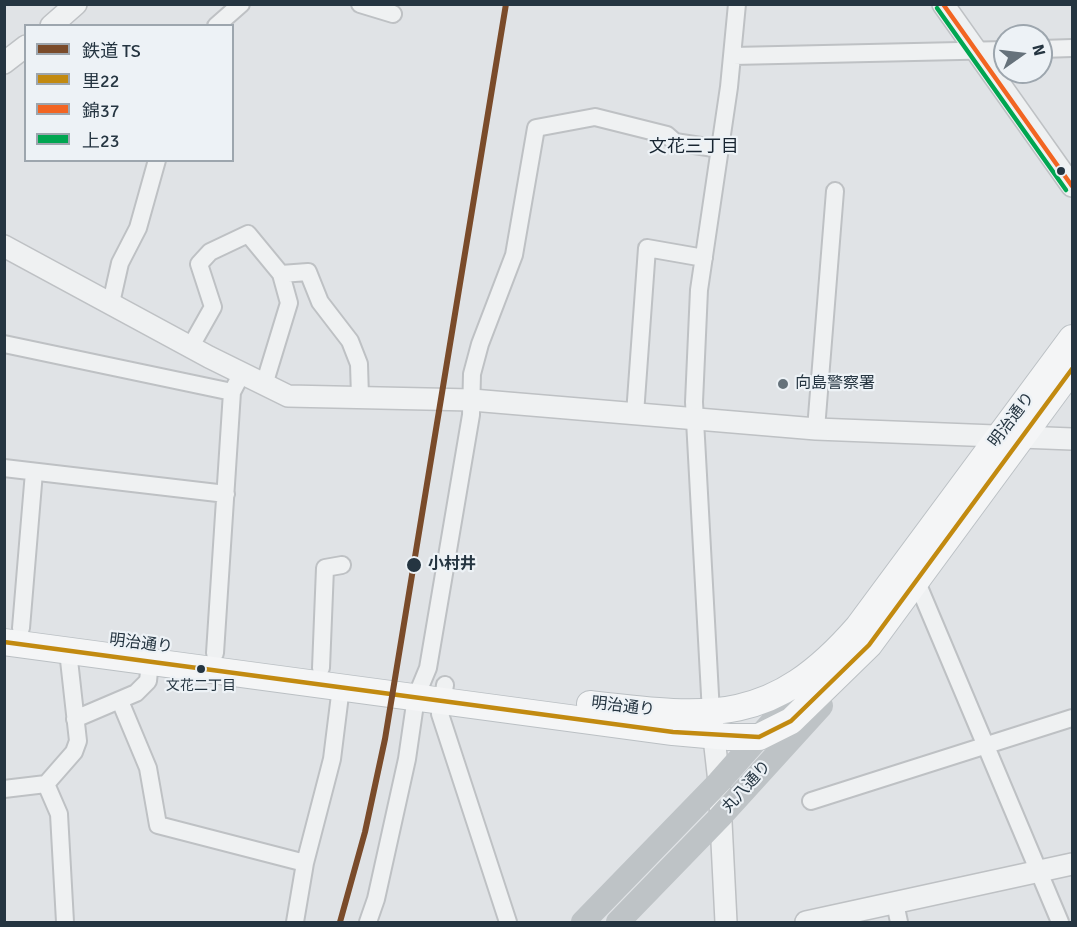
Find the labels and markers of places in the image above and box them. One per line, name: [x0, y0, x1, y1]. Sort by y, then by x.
unlabelled marker: [1055, 165, 1067, 177]
place label: 向島警察署: [795, 374, 875, 394]
marker: 向島警察署: [776, 377, 790, 391]
place label: 小村井: [428, 555, 476, 575]
marker: 小村井: [405, 556, 423, 574]
marker: 文花二丁目: [195, 663, 207, 675]
place label: 文花二丁目: [166, 678, 236, 694]

